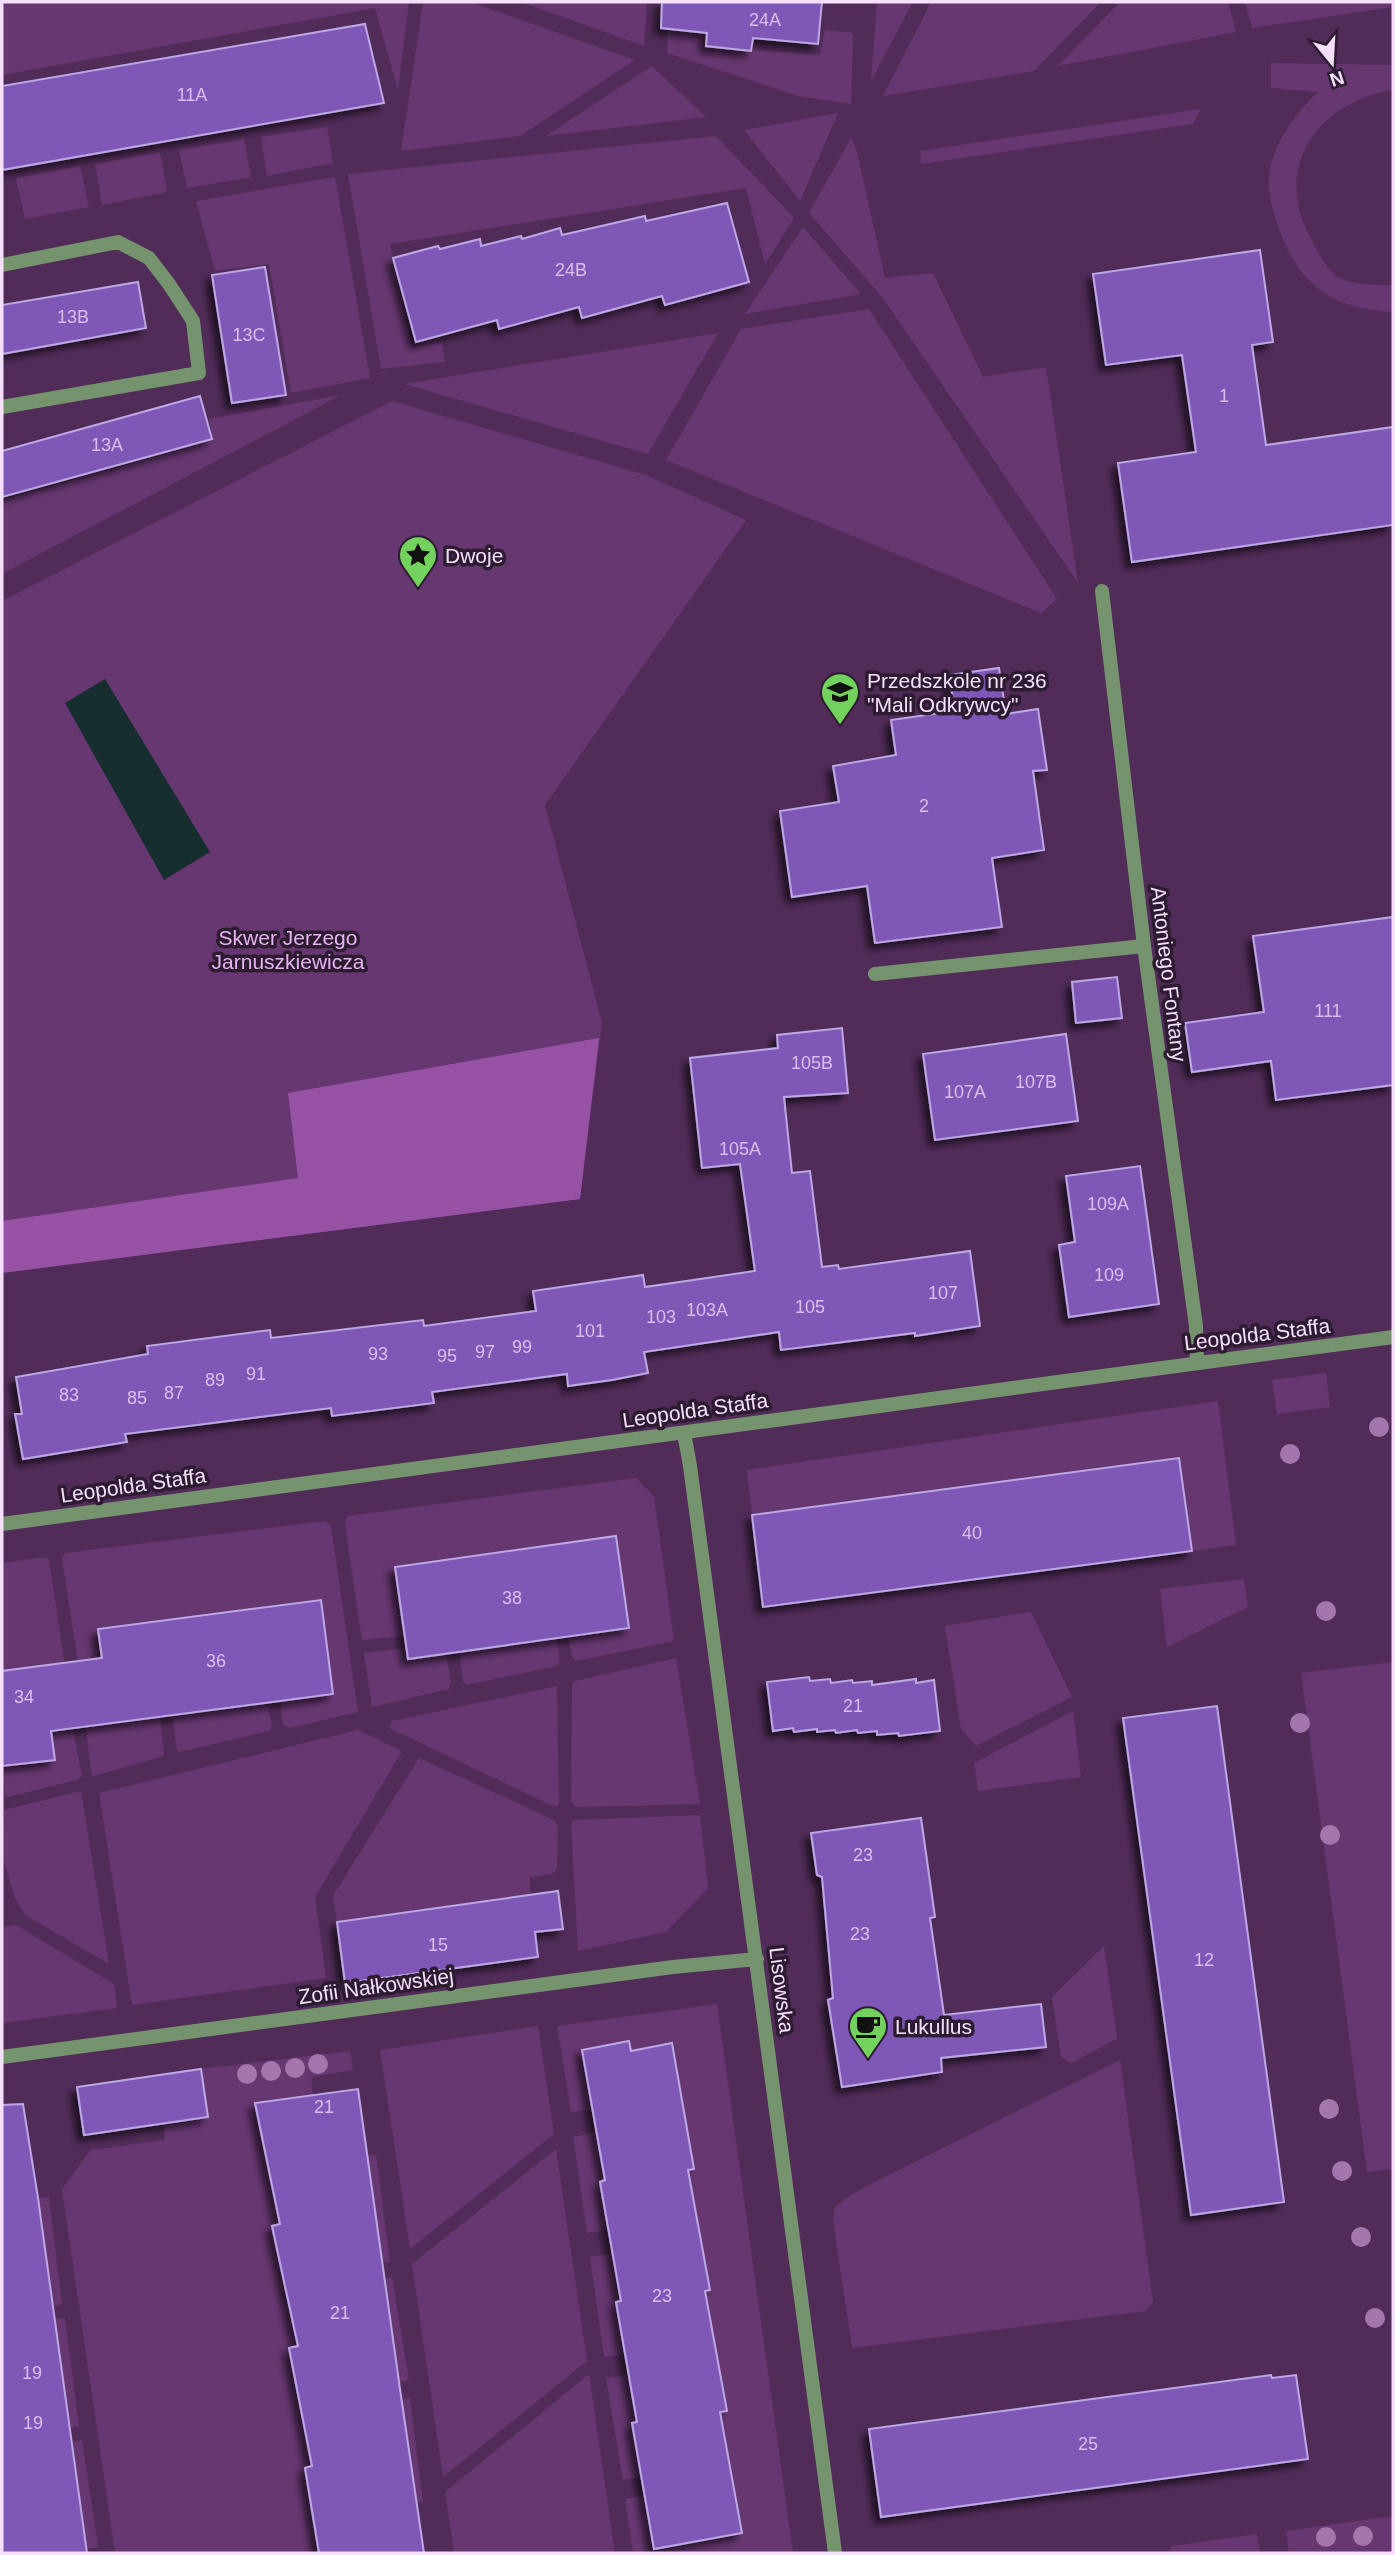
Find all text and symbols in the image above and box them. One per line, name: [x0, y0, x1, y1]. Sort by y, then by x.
house number: 24A: [749, 10, 781, 30]
north arrow: [1297, 28, 1367, 98]
text: N: [1327, 67, 1347, 91]
house number: 11A: [177, 85, 207, 105]
house number: 24B: [555, 260, 587, 280]
house number: 13B: [57, 307, 89, 327]
house number: 13C: [232, 325, 266, 345]
house number: 1: [1219, 386, 1229, 406]
house number: 13A: [91, 435, 123, 455]
place icon: Dwoje: [397, 534, 439, 589]
place label: Dwoje: [445, 544, 503, 567]
place label: Przedszkole nr 236 "Mali Odkrywcy": [867, 669, 1047, 716]
school or university icon: Przedszkole nr 236 "Mali Odkrywcy": [819, 671, 861, 726]
house number: 2: [919, 796, 929, 816]
street label: Antoniego Fontany: [1147, 885, 1191, 1063]
park label: Skwer Jerzego Jarnuszkiewicza: [212, 926, 365, 973]
house number: 111: [1314, 1001, 1342, 1021]
house number: 105B: [791, 1053, 833, 1073]
house number: 107B: [1015, 1072, 1057, 1092]
house number: 107A: [944, 1082, 986, 1102]
house number: 105A: [719, 1139, 761, 1159]
house number: 109A: [1087, 1194, 1129, 1214]
house number: 109: [1094, 1265, 1124, 1285]
house number: 107: [928, 1283, 958, 1303]
house number: 105: [795, 1297, 825, 1317]
house number: 103A: [686, 1300, 728, 1320]
house number: 103: [646, 1307, 676, 1327]
street label: Leopolda Staffa: [1183, 1314, 1332, 1354]
house number: 101: [575, 1321, 605, 1341]
house number: 99: [512, 1337, 532, 1357]
house number: 97: [475, 1342, 495, 1362]
house number: 93: [368, 1344, 388, 1364]
house number: 95: [437, 1346, 457, 1366]
house number: 91: [246, 1364, 266, 1384]
house number: 89: [205, 1370, 225, 1390]
house number: 87: [164, 1383, 184, 1403]
house number: 83: [59, 1385, 79, 1405]
house number: 85: [127, 1388, 147, 1408]
street label: Leopolda Staffa: [621, 1388, 770, 1432]
street label: Leopolda Staffa: [59, 1463, 208, 1507]
house number: 40: [962, 1523, 982, 1543]
house number: 38: [502, 1588, 522, 1608]
house number: 36: [206, 1651, 226, 1671]
house number: 34: [14, 1687, 34, 1707]
house number: 21: [843, 1696, 863, 1716]
house number: 23: [853, 1845, 873, 1865]
house number: 23: [850, 1924, 870, 1944]
house number: 15: [428, 1935, 448, 1955]
street label: Lisowska: [765, 1946, 799, 2035]
house number: 12: [1194, 1950, 1214, 1970]
street label: Zofii Nałkowskiej: [297, 1964, 455, 2008]
cafe icon: Lukullus: [847, 2005, 889, 2060]
place label: Lukullus: [895, 2015, 972, 2038]
house number: 21: [314, 2097, 334, 2117]
house number: 23: [652, 2286, 672, 2306]
house number: 21: [330, 2303, 350, 2323]
house number: 19: [22, 2363, 42, 2383]
house number: 19: [23, 2413, 43, 2433]
house number: 25: [1078, 2434, 1098, 2454]

